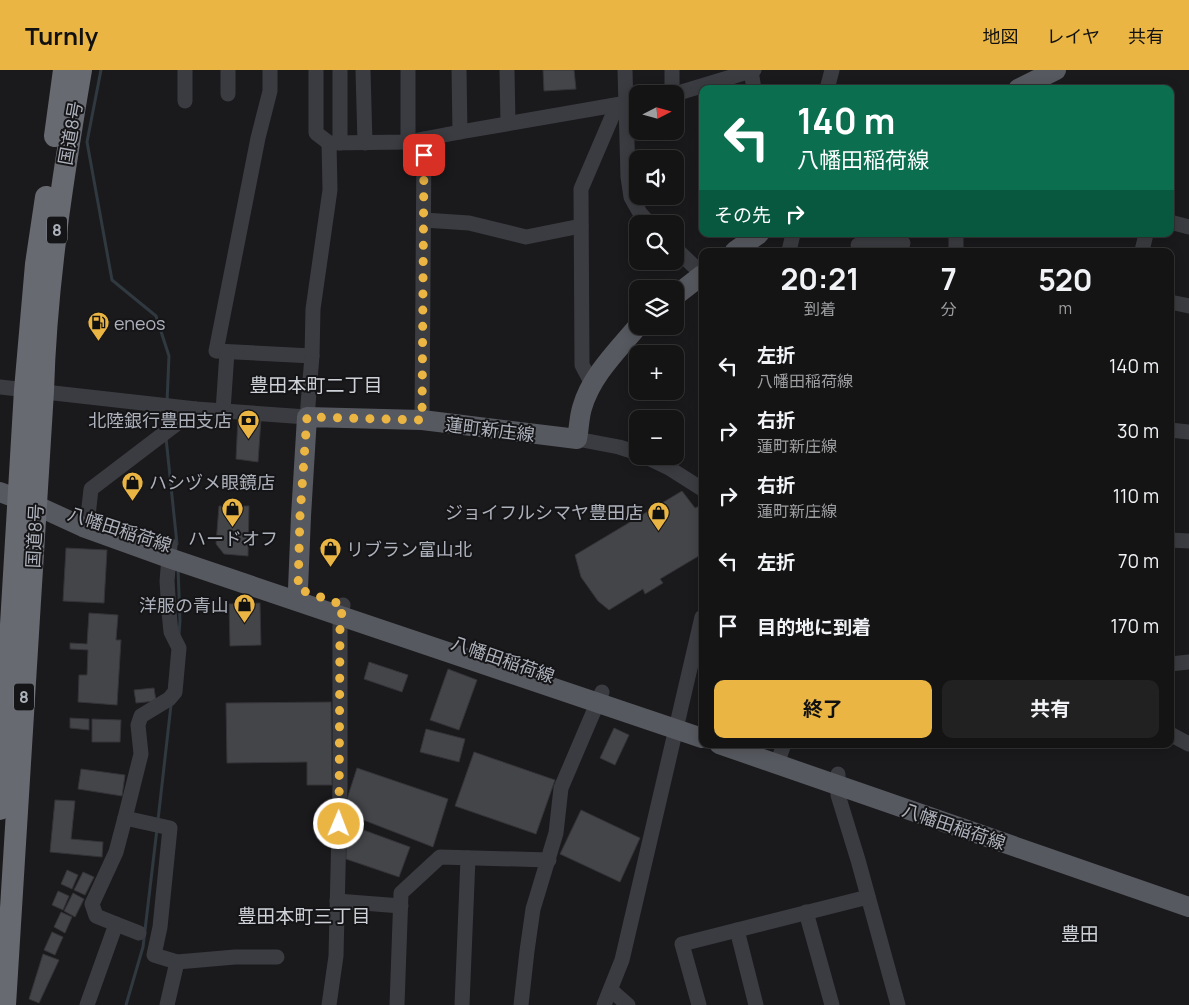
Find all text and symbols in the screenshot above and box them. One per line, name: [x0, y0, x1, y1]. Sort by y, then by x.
text: Turnly: [25, 19, 98, 52]
text: 地図: [983, 24, 1019, 48]
text: レイヤ: [1047, 24, 1100, 48]
text: 共有: [1128, 24, 1164, 48]
north arrow: [629, 85, 684, 140]
map controls: [629, 85, 684, 465]
text: 140 m: [797, 97, 895, 145]
street label: 国道8号: [53, 99, 87, 167]
icon: left: [714, 105, 779, 170]
pin: [403, 134, 445, 176]
icon: arrive: [410, 141, 438, 169]
text: 八幡田稲荷線: [797, 145, 929, 175]
button: sound: [629, 150, 684, 205]
icon: right: [781, 200, 809, 228]
text: その先: [714, 202, 771, 228]
button: search: [629, 215, 684, 270]
road number: 8: [47, 216, 67, 244]
text: 20:21: [780, 258, 859, 299]
text: 7: [941, 258, 957, 299]
text: 520: [1038, 259, 1093, 300]
button: layers: [629, 280, 684, 335]
text: m: [1059, 297, 1072, 319]
text: 到着: [804, 298, 836, 320]
text: 分: [941, 298, 957, 320]
fuel station icon: eneos: [86, 311, 110, 342]
place label: eneos: [114, 311, 165, 335]
text: 左折: [757, 342, 795, 368]
button: +: [629, 345, 684, 400]
icon: left: [714, 352, 742, 380]
text: 140 m: [1109, 353, 1159, 379]
text: 八幡田稲荷線: [757, 370, 853, 392]
district label: 豊田本町二丁目: [249, 372, 383, 398]
text: 右折: [757, 407, 795, 433]
place label: 北陸銀行豊田支店: [88, 408, 232, 432]
bank icon: 北陸銀行豊田支店: [236, 408, 260, 439]
button: −: [629, 410, 684, 465]
street label: 蓮町新庄線: [444, 412, 536, 446]
icon: right: [714, 417, 742, 445]
text: 30 m: [1117, 418, 1159, 444]
text: 蓮町新庄線: [757, 435, 837, 457]
shop icon: ハシヅメ眼鏡店: [121, 470, 145, 501]
place label: ハシヅメ眼鏡店: [149, 470, 275, 494]
text: 右折: [757, 472, 795, 498]
icon: right: [714, 482, 742, 510]
text: 110 m: [1113, 483, 1159, 509]
shop icon: ハードオフ: [221, 496, 245, 527]
place label: ジョイフルシマヤ豊田店: [445, 500, 643, 524]
shop icon: ジョイフルシマヤ豊田店: [647, 500, 671, 531]
text: 蓮町新庄線: [757, 500, 837, 522]
street label: 八幡田稲荷線: [65, 501, 175, 557]
street label: 国道8号: [20, 503, 48, 569]
place label: ハードオフ: [188, 526, 278, 550]
shop icon: リブラン富山北: [318, 537, 342, 568]
place label: リブラン富山北: [346, 537, 472, 561]
icon: left: [714, 547, 742, 575]
text: 70 m: [1118, 548, 1159, 574]
text: 左折: [757, 549, 795, 575]
place label: 洋服の青山: [139, 593, 229, 617]
shop icon: 洋服の青山: [233, 593, 257, 624]
icon: arrive: [714, 612, 742, 640]
text: 170 m: [1111, 613, 1159, 639]
text: 目的地に到着: [757, 614, 871, 640]
street label: 八幡田稲荷線: [448, 630, 558, 688]
button: 終了: [714, 680, 932, 738]
button: 共有: [942, 680, 1159, 738]
road number: 8: [14, 684, 34, 710]
position arrow: [312, 797, 364, 849]
street label: 八幡田稲荷線: [899, 797, 1009, 855]
district label: 豊田本町三丁目: [237, 903, 371, 929]
district label: 豊田: [1061, 921, 1099, 947]

